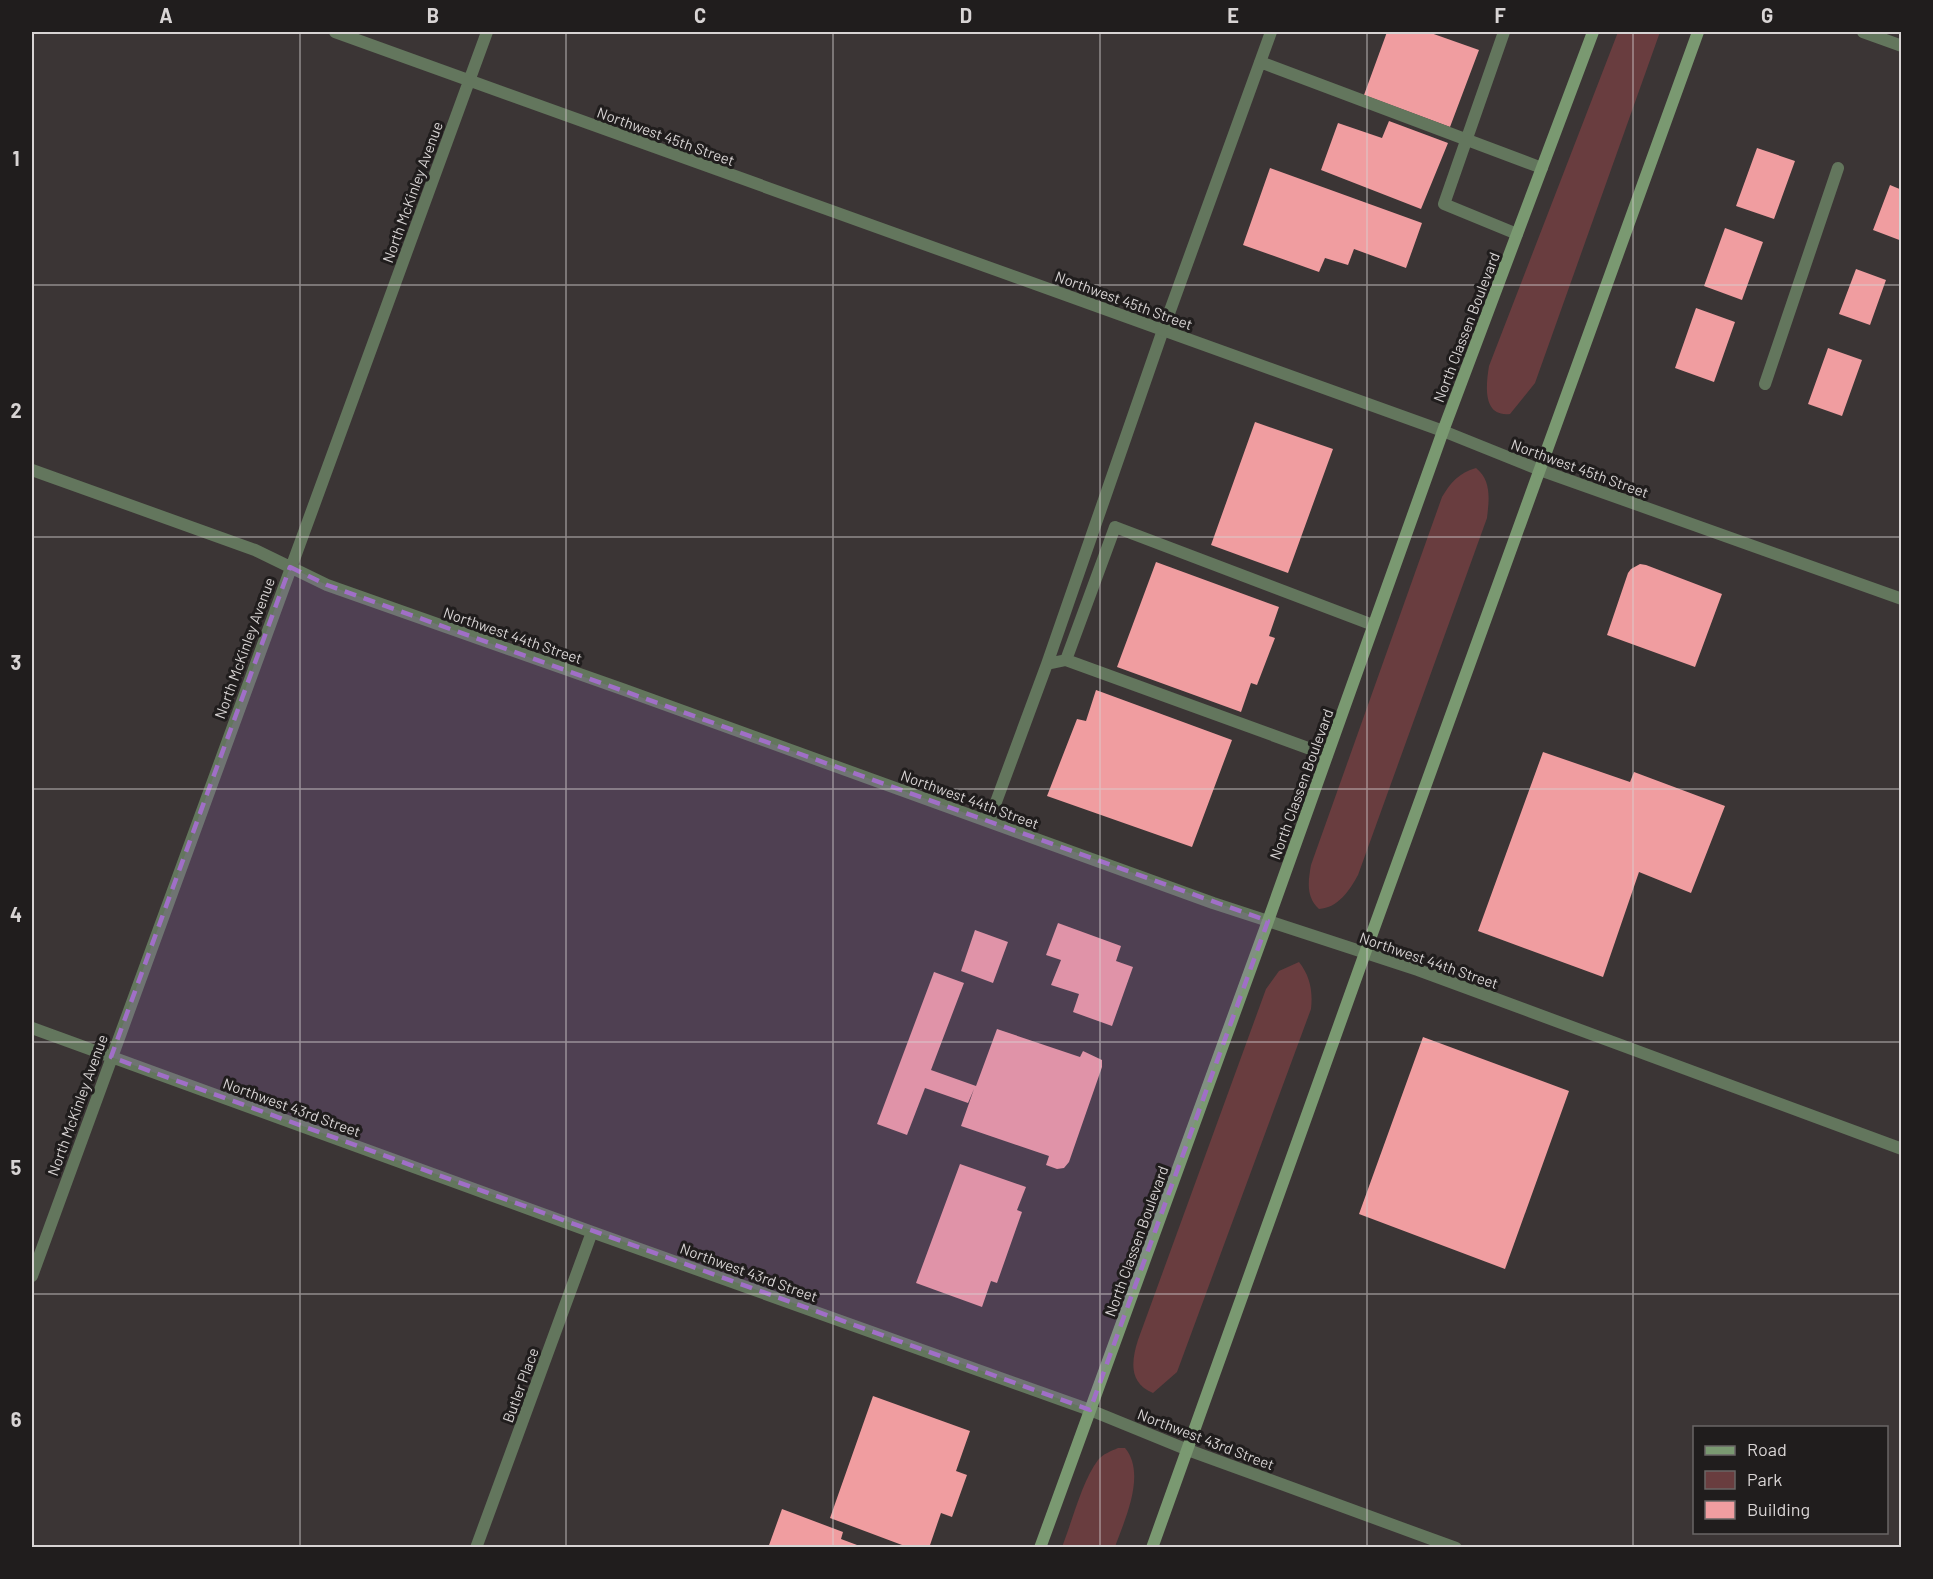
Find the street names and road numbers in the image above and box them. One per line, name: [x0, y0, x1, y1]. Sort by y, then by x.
street label: Northwest 45th Street: [595, 103, 737, 169]
street label: North McKinley Avenue: [378, 119, 446, 265]
street label: North Classen Boulevard: [1429, 250, 1503, 404]
street label: Northwest 45th Street: [1053, 267, 1195, 333]
street label: Northwest 45th Street: [1509, 435, 1651, 501]
street label: North McKinley Avenue: [210, 575, 278, 721]
street label: Northwest 44th Street: [441, 603, 585, 667]
street label: North Classen Boulevard: [1265, 706, 1337, 862]
street label: Northwest 44th Street: [899, 766, 1041, 832]
street label: Northwest 44th Street: [1357, 928, 1501, 992]
street label: North McKinley Avenue: [43, 1032, 111, 1178]
street label: Northwest 43rd Street: [221, 1074, 363, 1140]
street label: North Classen Boulevard: [1100, 1163, 1172, 1319]
street label: Northwest 43rd Street: [678, 1239, 820, 1305]
street label: Butler Place: [498, 1345, 542, 1425]
street label: Northwest 43rd Street: [1135, 1405, 1277, 1473]

